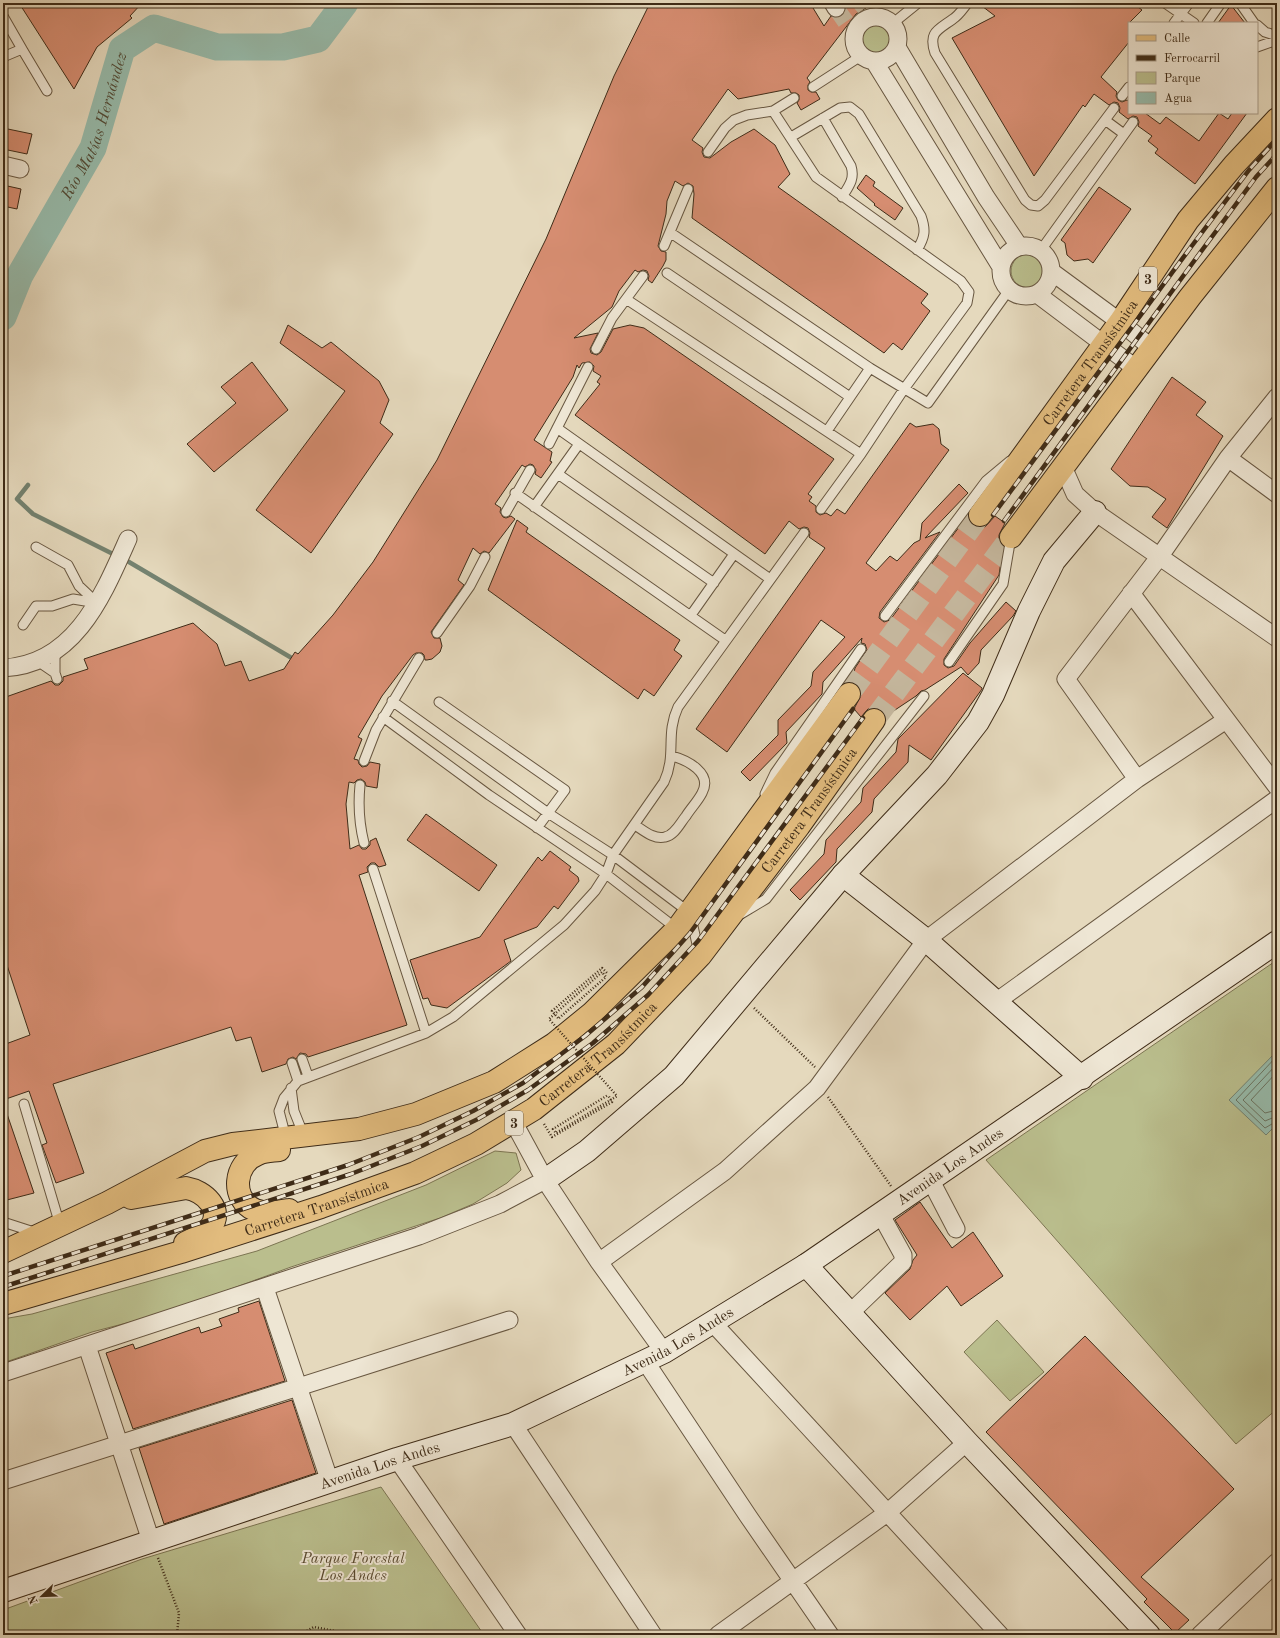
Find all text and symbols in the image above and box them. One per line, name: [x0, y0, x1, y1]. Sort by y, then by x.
legend: [1128, 22, 1258, 114]
text: Calle: [1164, 33, 1190, 45]
water label: Río Matías Hernández: [59, 51, 131, 204]
text: Ferrocarril: [1164, 53, 1220, 65]
text: Parque: [1164, 73, 1201, 85]
text: Agua: [1164, 93, 1192, 105]
road number: 3: [1139, 267, 1157, 291]
street label: Carretera Transístmica: [1041, 297, 1142, 429]
street label: Carretera Transístmica: [760, 745, 861, 877]
street label: Carretera Transístmica: [537, 999, 661, 1111]
road number: 3: [505, 1111, 523, 1135]
street label: Avenida Los Andes: [895, 1126, 1007, 1209]
street label: Carretera Transístmica: [243, 1177, 392, 1240]
street label: Avenida Los Andes: [620, 1305, 737, 1380]
street label: Avenida Los Andes: [318, 1440, 442, 1493]
park label: Parque Forestal Los Andes: [301, 1552, 405, 1584]
north arrow: [22, 1576, 62, 1616]
text: N: [27, 1593, 41, 1605]

